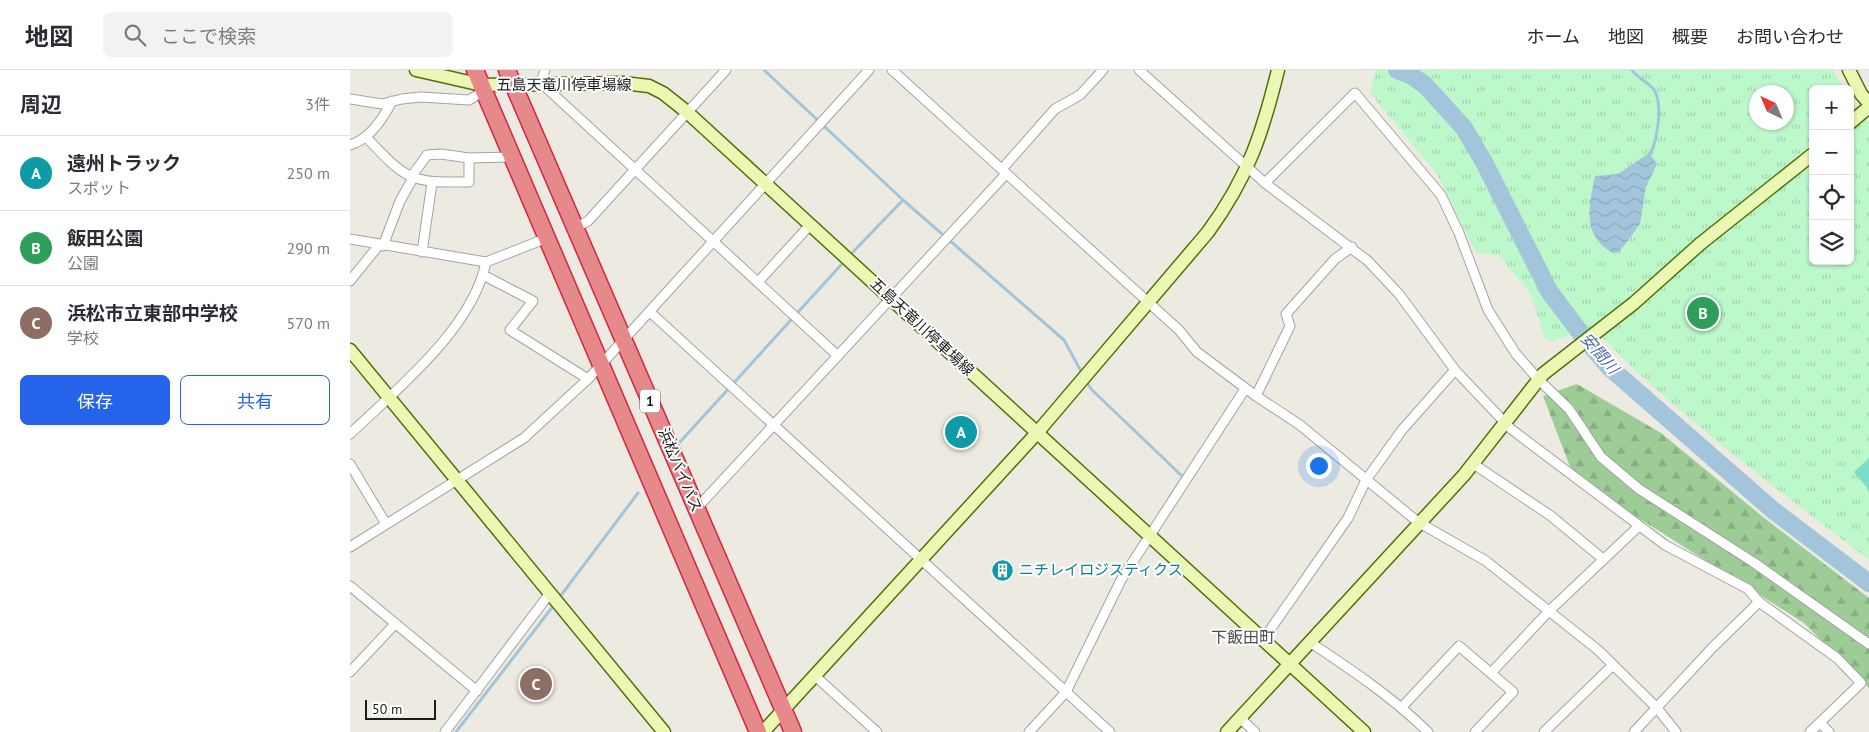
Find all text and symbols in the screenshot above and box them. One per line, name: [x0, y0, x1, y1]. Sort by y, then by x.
search box: [103, 12, 453, 57]
text: 地図: [25, 21, 73, 52]
icon: search: [121, 21, 149, 49]
text: ここで検索: [161, 24, 256, 48]
text: ホーム: [1527, 25, 1580, 48]
text: 地図: [1608, 25, 1644, 48]
text: 概要: [1672, 25, 1708, 48]
text: お問い合わせ: [1736, 25, 1844, 48]
street label: 五島天竜川停車場線: [496, 75, 632, 94]
north arrow: [1749, 85, 1794, 130]
map controls: [1809, 85, 1854, 265]
button: +: [1809, 85, 1854, 130]
text: 周辺: [20, 91, 62, 118]
text: 3件: [305, 94, 330, 114]
button: −: [1809, 130, 1854, 175]
text: 遠州トラック: [67, 151, 181, 175]
text: A: [31, 163, 41, 183]
text: 250 m: [287, 163, 330, 183]
button: locate: [1809, 175, 1854, 220]
text: スポット: [67, 178, 131, 198]
button: layers: [1809, 220, 1854, 265]
text: 飯田公園: [67, 226, 143, 250]
text: B: [31, 238, 41, 258]
text: 290 m: [287, 238, 330, 258]
text: 公園: [67, 253, 99, 273]
street label: 五島天竜川停車場線: [866, 274, 978, 380]
pin: B: [1687, 294, 1719, 332]
text: 浜松市立東部中学校: [67, 301, 238, 325]
text: C: [32, 313, 40, 333]
text: 570 m: [287, 313, 330, 333]
text: 学校: [67, 328, 99, 348]
water label: 安間川: [1577, 328, 1625, 379]
button: 保存: [20, 375, 170, 425]
button: 共有: [180, 375, 330, 425]
road number: 1: [640, 390, 660, 412]
pin: A: [945, 413, 977, 451]
street label: 浜松バイパス: [654, 425, 707, 515]
your location: [1306, 453, 1332, 479]
building icon: ニチレイロジスティクス: [991, 558, 1015, 582]
place label: ニチレイロジスティクス: [1019, 560, 1183, 579]
district label: 下飯田町: [1211, 627, 1275, 647]
pin: C: [520, 665, 552, 703]
scale bar: [365, 697, 436, 720]
text: 50 m: [372, 700, 402, 718]

